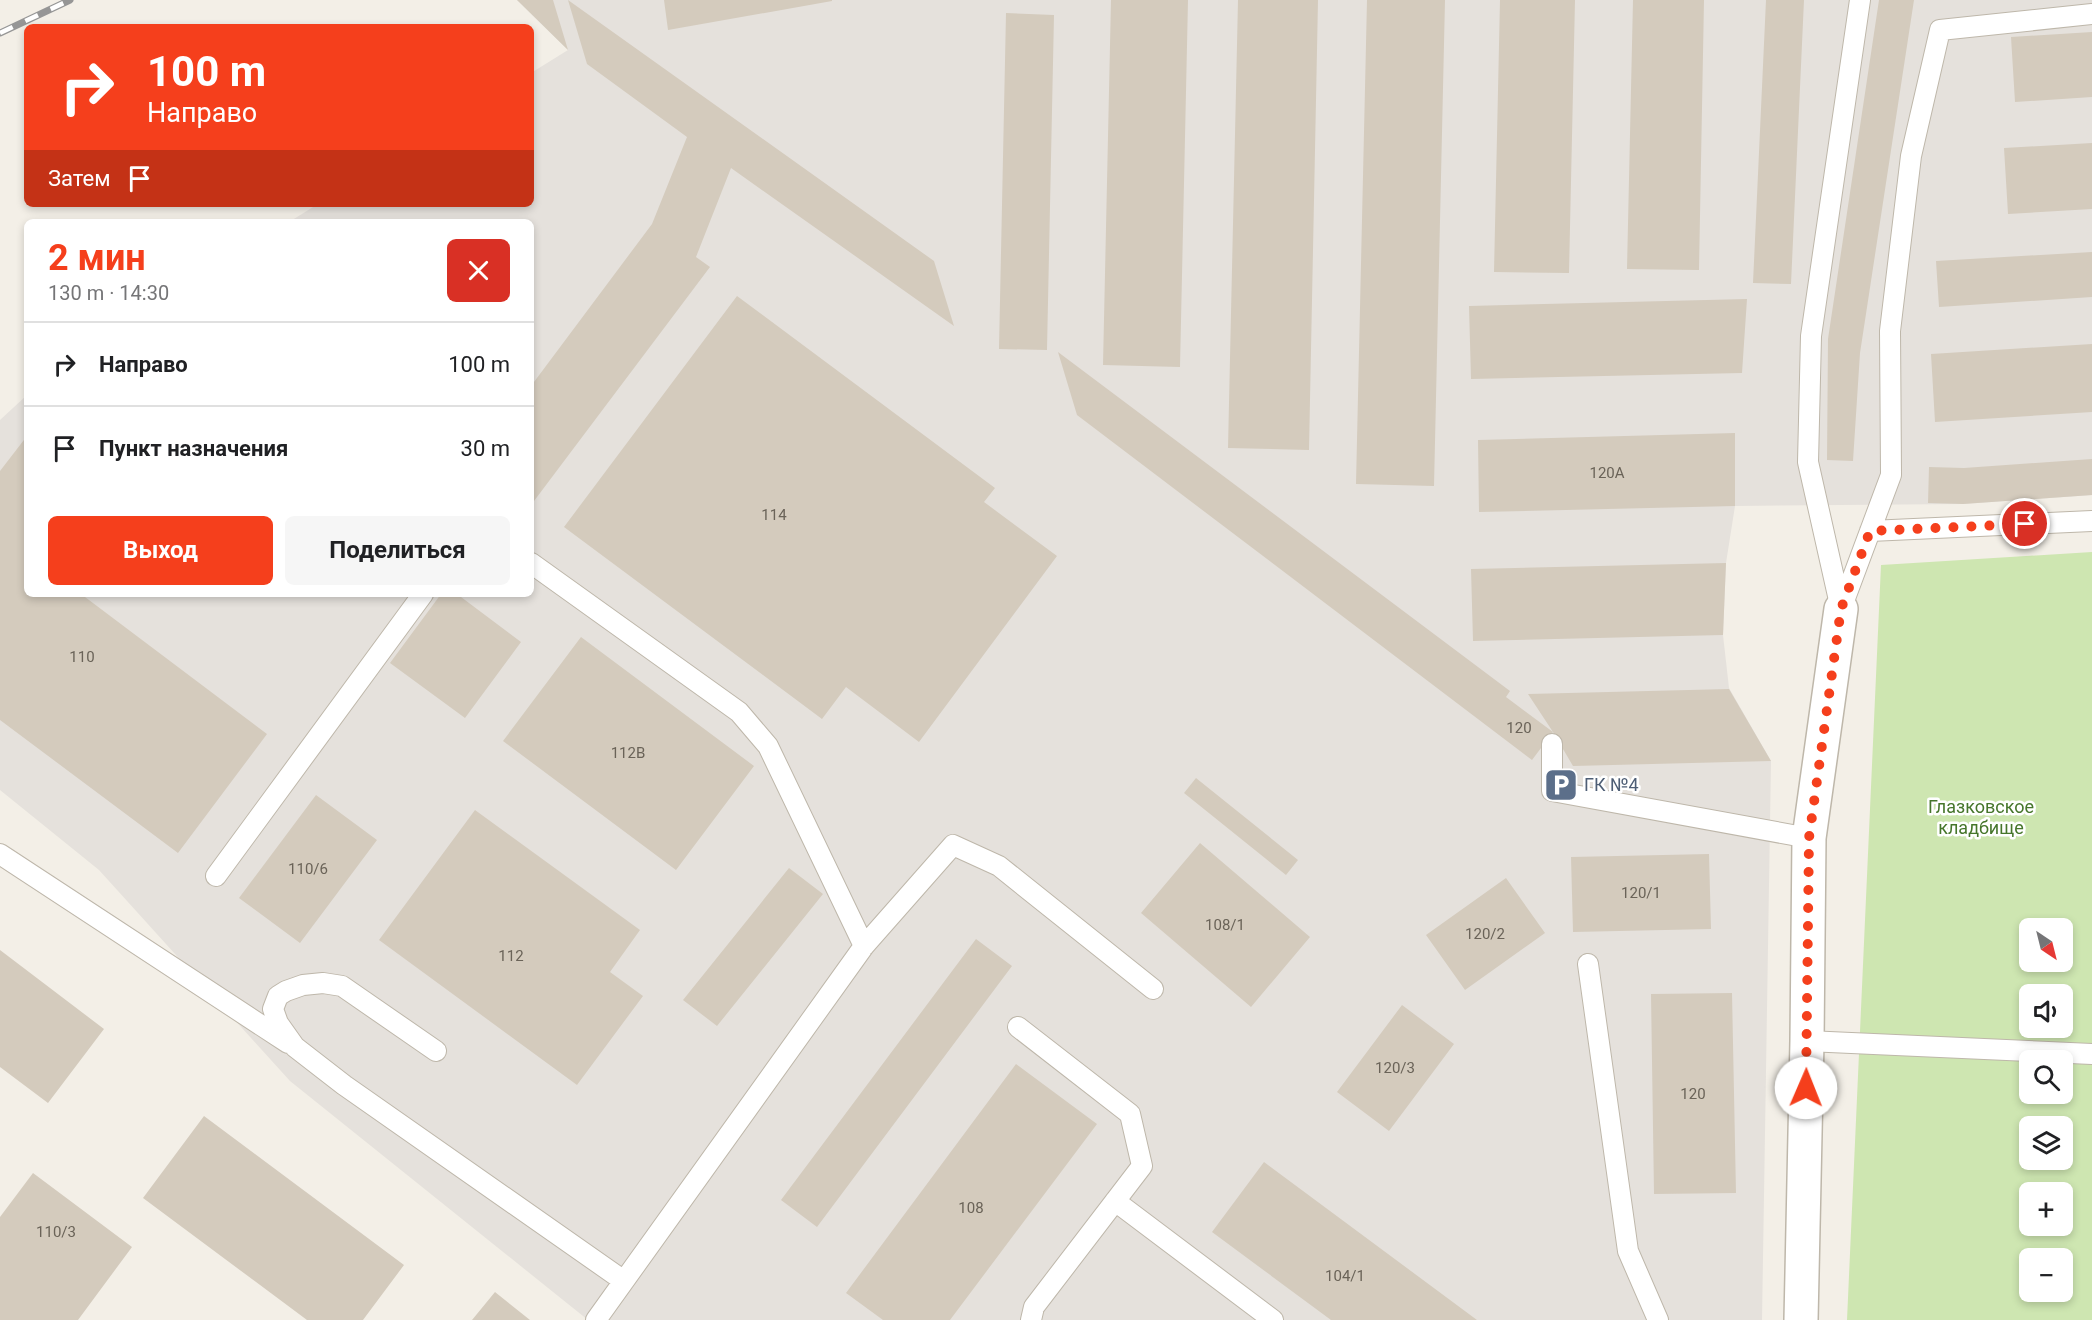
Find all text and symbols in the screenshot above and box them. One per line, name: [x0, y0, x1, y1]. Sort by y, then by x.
text: 100 m: [147, 47, 266, 96]
icon: right: [48, 48, 126, 126]
text: Направо: [147, 97, 257, 129]
icon: arrive: [123, 162, 156, 195]
text: Затем: [48, 166, 111, 191]
text: 2 мин: [48, 237, 146, 279]
button: close: [447, 239, 510, 302]
text: 130 m · 14:30: [48, 281, 169, 305]
icon: right: [48, 348, 81, 381]
text: Направо: [99, 352, 188, 377]
text: 100 m: [448, 352, 510, 377]
icon: arrive: [48, 432, 81, 465]
text: Пункт назначения: [99, 436, 288, 461]
text: 30 m: [461, 436, 510, 461]
house number: 120А: [1589, 464, 1625, 482]
pin: [1999, 498, 2050, 549]
house number: 114: [761, 506, 787, 524]
icon: arrive: [2008, 507, 2041, 540]
button: Выход: [48, 516, 273, 585]
button: Поделиться: [285, 516, 510, 585]
house number: 110: [69, 648, 95, 666]
house number: 120: [1506, 719, 1532, 737]
house number: 112В: [611, 744, 645, 762]
parking icon: ГК №4: [1543, 767, 1579, 803]
place label: ГК №4: [1584, 774, 1639, 795]
park label: Глазковское кладбище: [1928, 796, 2034, 838]
house number: 110/6: [288, 860, 328, 878]
house number: 120/1: [1621, 884, 1661, 902]
house number: 108/1: [1205, 916, 1245, 934]
north arrow: [2019, 918, 2073, 972]
map controls: [2019, 918, 2073, 1302]
house number: 120/2: [1465, 925, 1505, 943]
house number: 112: [498, 947, 524, 965]
button: sound: [2019, 984, 2073, 1038]
button: search: [2019, 1050, 2073, 1104]
position arrow: [1774, 1056, 1838, 1120]
house number: 120/3: [1375, 1059, 1415, 1077]
house number: 120: [1680, 1085, 1706, 1103]
button: layers: [2019, 1116, 2073, 1170]
button: +: [2019, 1182, 2073, 1236]
house number: 108: [958, 1199, 984, 1217]
house number: 110/3: [36, 1223, 76, 1241]
button: −: [2019, 1248, 2073, 1302]
house number: 104/1: [1325, 1267, 1365, 1285]

